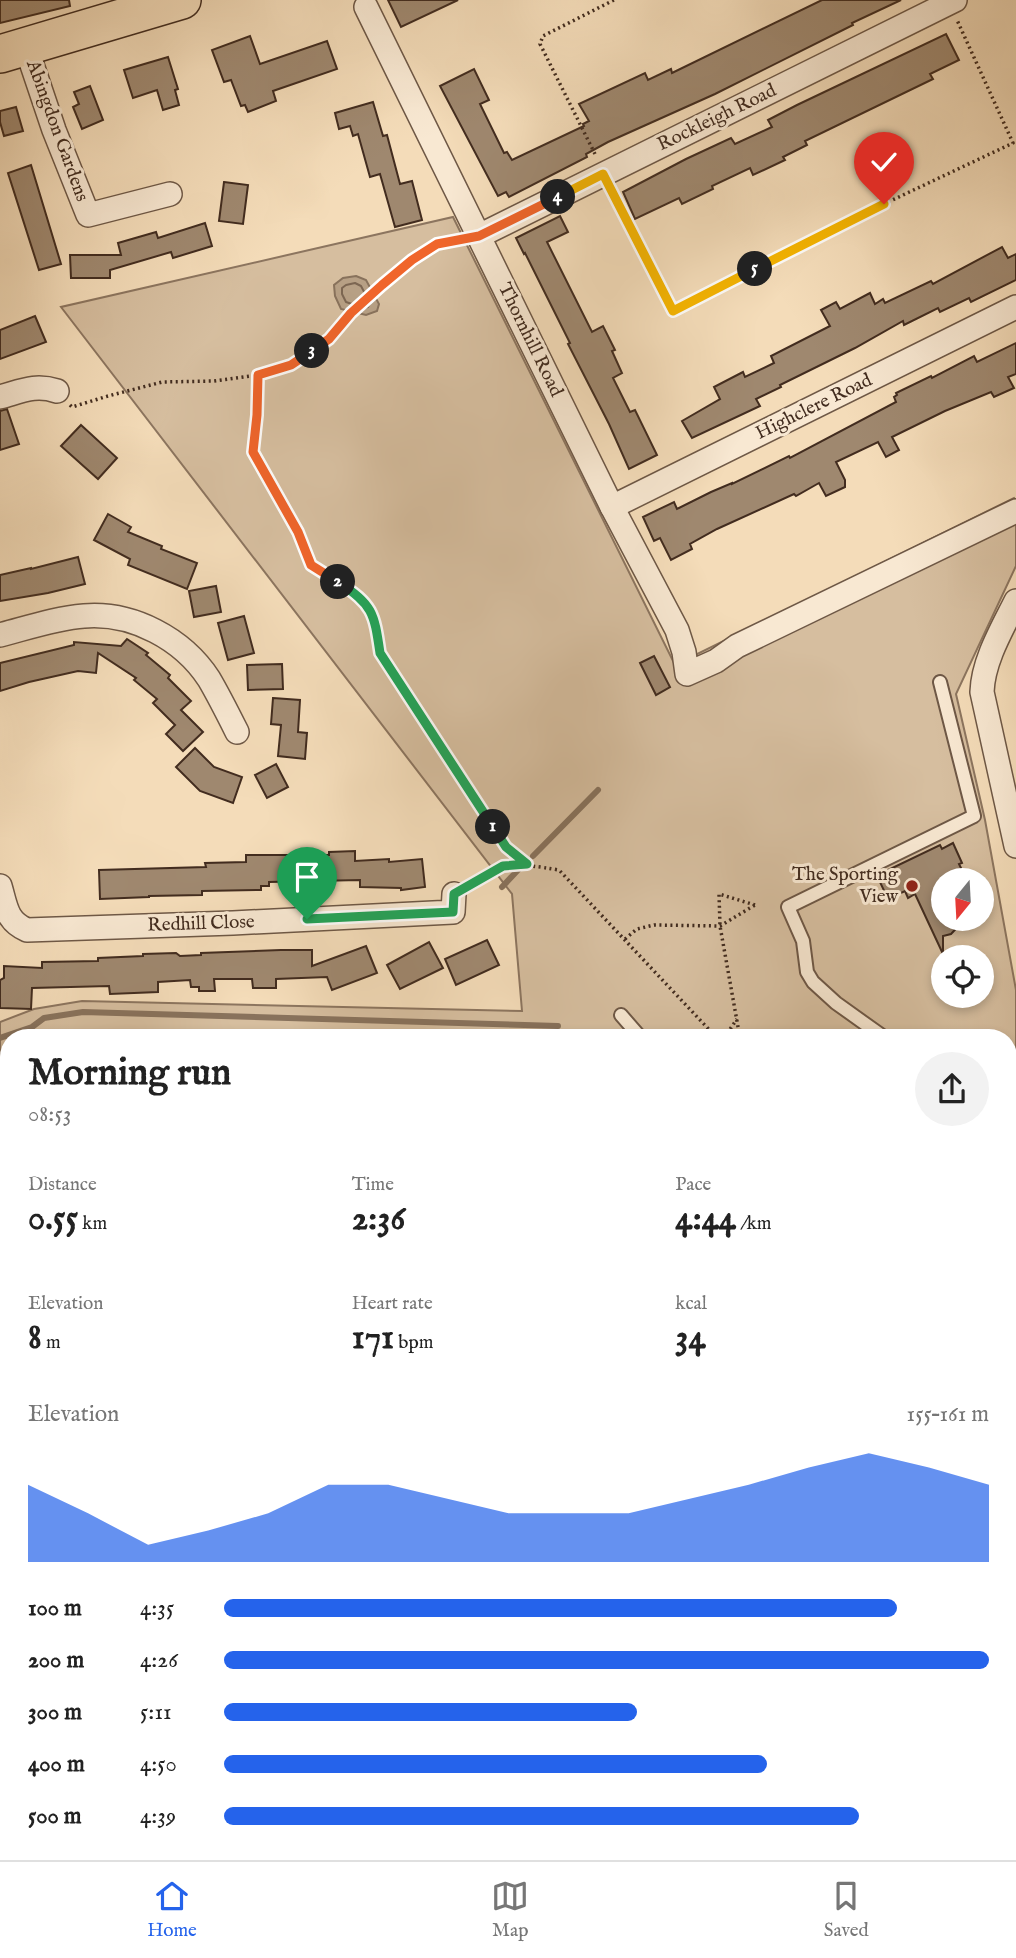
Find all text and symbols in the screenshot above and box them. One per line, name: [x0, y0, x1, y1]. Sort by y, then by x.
street label: Abingdon Gardens: [20, 56, 94, 205]
street label: Rockleigh Road: [654, 78, 781, 157]
pin: [854, 132, 914, 204]
icon: check: [865, 143, 903, 181]
pin: 4: [540, 180, 576, 214]
text: 4: [553, 184, 562, 208]
pin: 5: [738, 252, 772, 286]
text: 5: [751, 256, 758, 280]
street label: Thornhill Road: [492, 279, 568, 402]
pin: 3: [294, 334, 330, 368]
text: 3: [308, 338, 315, 362]
street label: Highclere Road: [752, 368, 877, 446]
pin: 2: [320, 564, 356, 600]
text: 2: [333, 569, 342, 593]
pin: 1: [476, 810, 510, 844]
text: 1: [489, 814, 496, 838]
pin: [277, 847, 337, 919]
icon: arrive: [288, 858, 326, 896]
place label: The Sporting View: [792, 863, 899, 909]
north arrow: [931, 868, 994, 931]
map controls: [931, 868, 994, 1008]
marker: The Sporting View: [904, 878, 920, 894]
street label: Redhill Close: [147, 910, 255, 938]
button: locate: [931, 945, 994, 1008]
text: Morning run: [28, 1050, 231, 1098]
button: share: [915, 1052, 989, 1126]
text: 08:53: [28, 1100, 71, 1129]
text: Distance: [28, 1173, 97, 1197]
text: Time: [352, 1173, 394, 1197]
text: Pace: [675, 1173, 711, 1197]
text: 0.55: [28, 1197, 78, 1242]
text: 2:36: [352, 1197, 405, 1242]
text: 4:44: [675, 1197, 736, 1242]
text: km: [78, 1212, 107, 1236]
text: /km: [736, 1212, 772, 1236]
text: Elevation: [28, 1292, 103, 1316]
text: Heart rate: [352, 1292, 433, 1316]
text: kcal: [675, 1292, 707, 1316]
text: 8: [28, 1316, 42, 1361]
text: 171: [352, 1316, 394, 1361]
text: 34: [675, 1316, 706, 1361]
text: m: [42, 1331, 61, 1355]
text: bpm: [394, 1331, 433, 1355]
text: Elevation: [28, 1400, 119, 1429]
text: 155–161 m: [907, 1400, 989, 1429]
text: 100 m: [28, 1594, 82, 1623]
text: 4:35: [140, 1594, 174, 1623]
text: 200 m: [28, 1646, 84, 1675]
text: 4:26: [140, 1646, 178, 1675]
text: 300 m: [28, 1698, 82, 1727]
text: 5:11: [140, 1698, 172, 1727]
text: 400 m: [28, 1750, 85, 1779]
text: 4:50: [140, 1750, 177, 1779]
text: 500 m: [28, 1802, 82, 1831]
text: 4:39: [140, 1802, 176, 1831]
tab: Home: [147, 1877, 197, 1943]
tab: Map: [491, 1877, 529, 1943]
tab: Saved: [824, 1877, 869, 1943]

